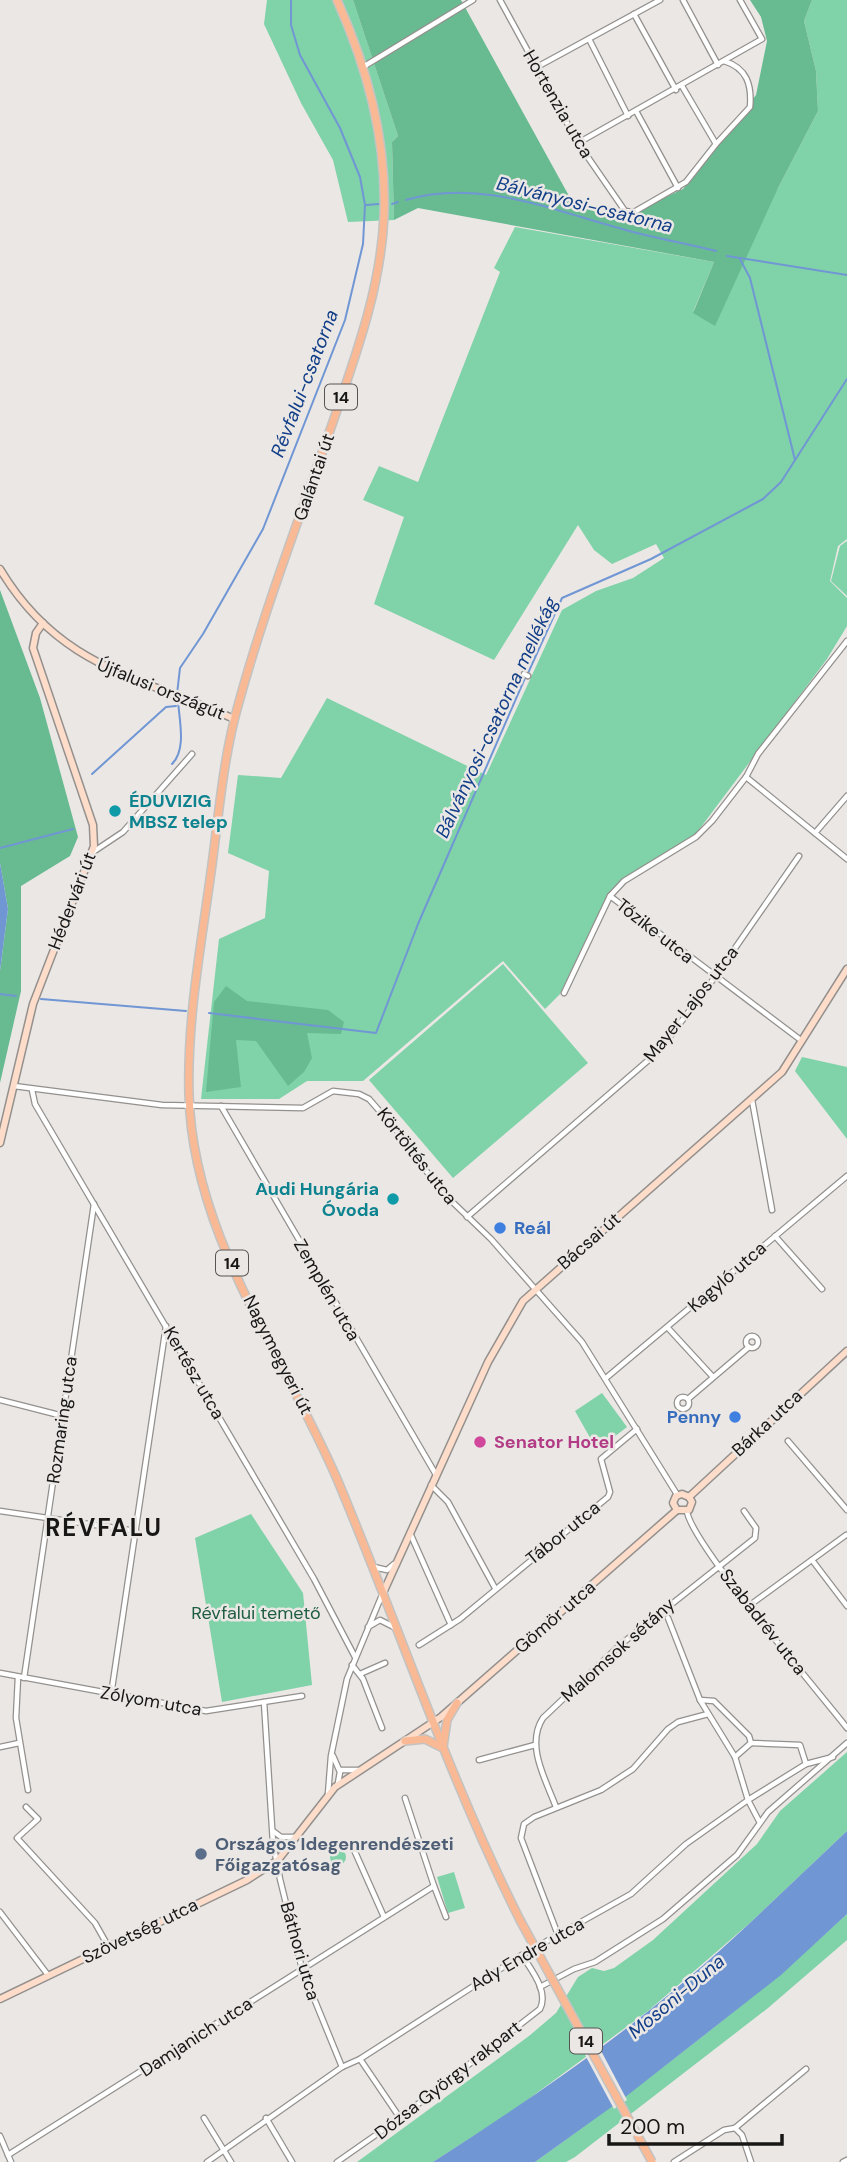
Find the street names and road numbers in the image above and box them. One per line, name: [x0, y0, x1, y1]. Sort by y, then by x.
street label: Hortenzia utca: [517, 45, 599, 163]
road number: 14: [325, 384, 357, 410]
street label: Galántai út: [288, 430, 340, 524]
street label: Újfalusi országút: [93, 652, 229, 726]
street label: Hédervári út: [42, 849, 102, 953]
street label: Tőzike utca: [611, 893, 699, 969]
street label: Mayer Lajos utca: [638, 941, 744, 1067]
street label: Körtöltés utca: [372, 1103, 462, 1209]
street label: Bácsai út: [552, 1207, 626, 1275]
street label: Zemplén utca: [288, 1235, 366, 1345]
street label: Kagyló utca: [683, 1236, 771, 1318]
road number: 14: [216, 1250, 248, 1275]
street label: Nagymegyeri út: [238, 1291, 318, 1419]
street label: Kertész utca: [158, 1322, 230, 1424]
street label: Rozmaring utca: [41, 1355, 83, 1485]
street label: Bárka utca: [727, 1384, 807, 1462]
street label: Tábor utca: [521, 1496, 605, 1570]
street label: Szabadrév utca: [714, 1564, 812, 1680]
street label: Gömör utca: [510, 1575, 600, 1659]
street label: Malomsok sétány: [556, 1593, 680, 1707]
street label: Zólyom utca: [99, 1680, 203, 1722]
street label: Szövetség utca: [78, 1893, 202, 1969]
street label: Báthori utca: [274, 1899, 326, 2003]
street label: Ady Endre utca: [466, 1912, 588, 1996]
street label: Damjanich utca: [135, 1992, 257, 2082]
street label: Dózsa György rakpart: [370, 2015, 526, 2145]
road number: 14: [570, 2028, 602, 2054]

